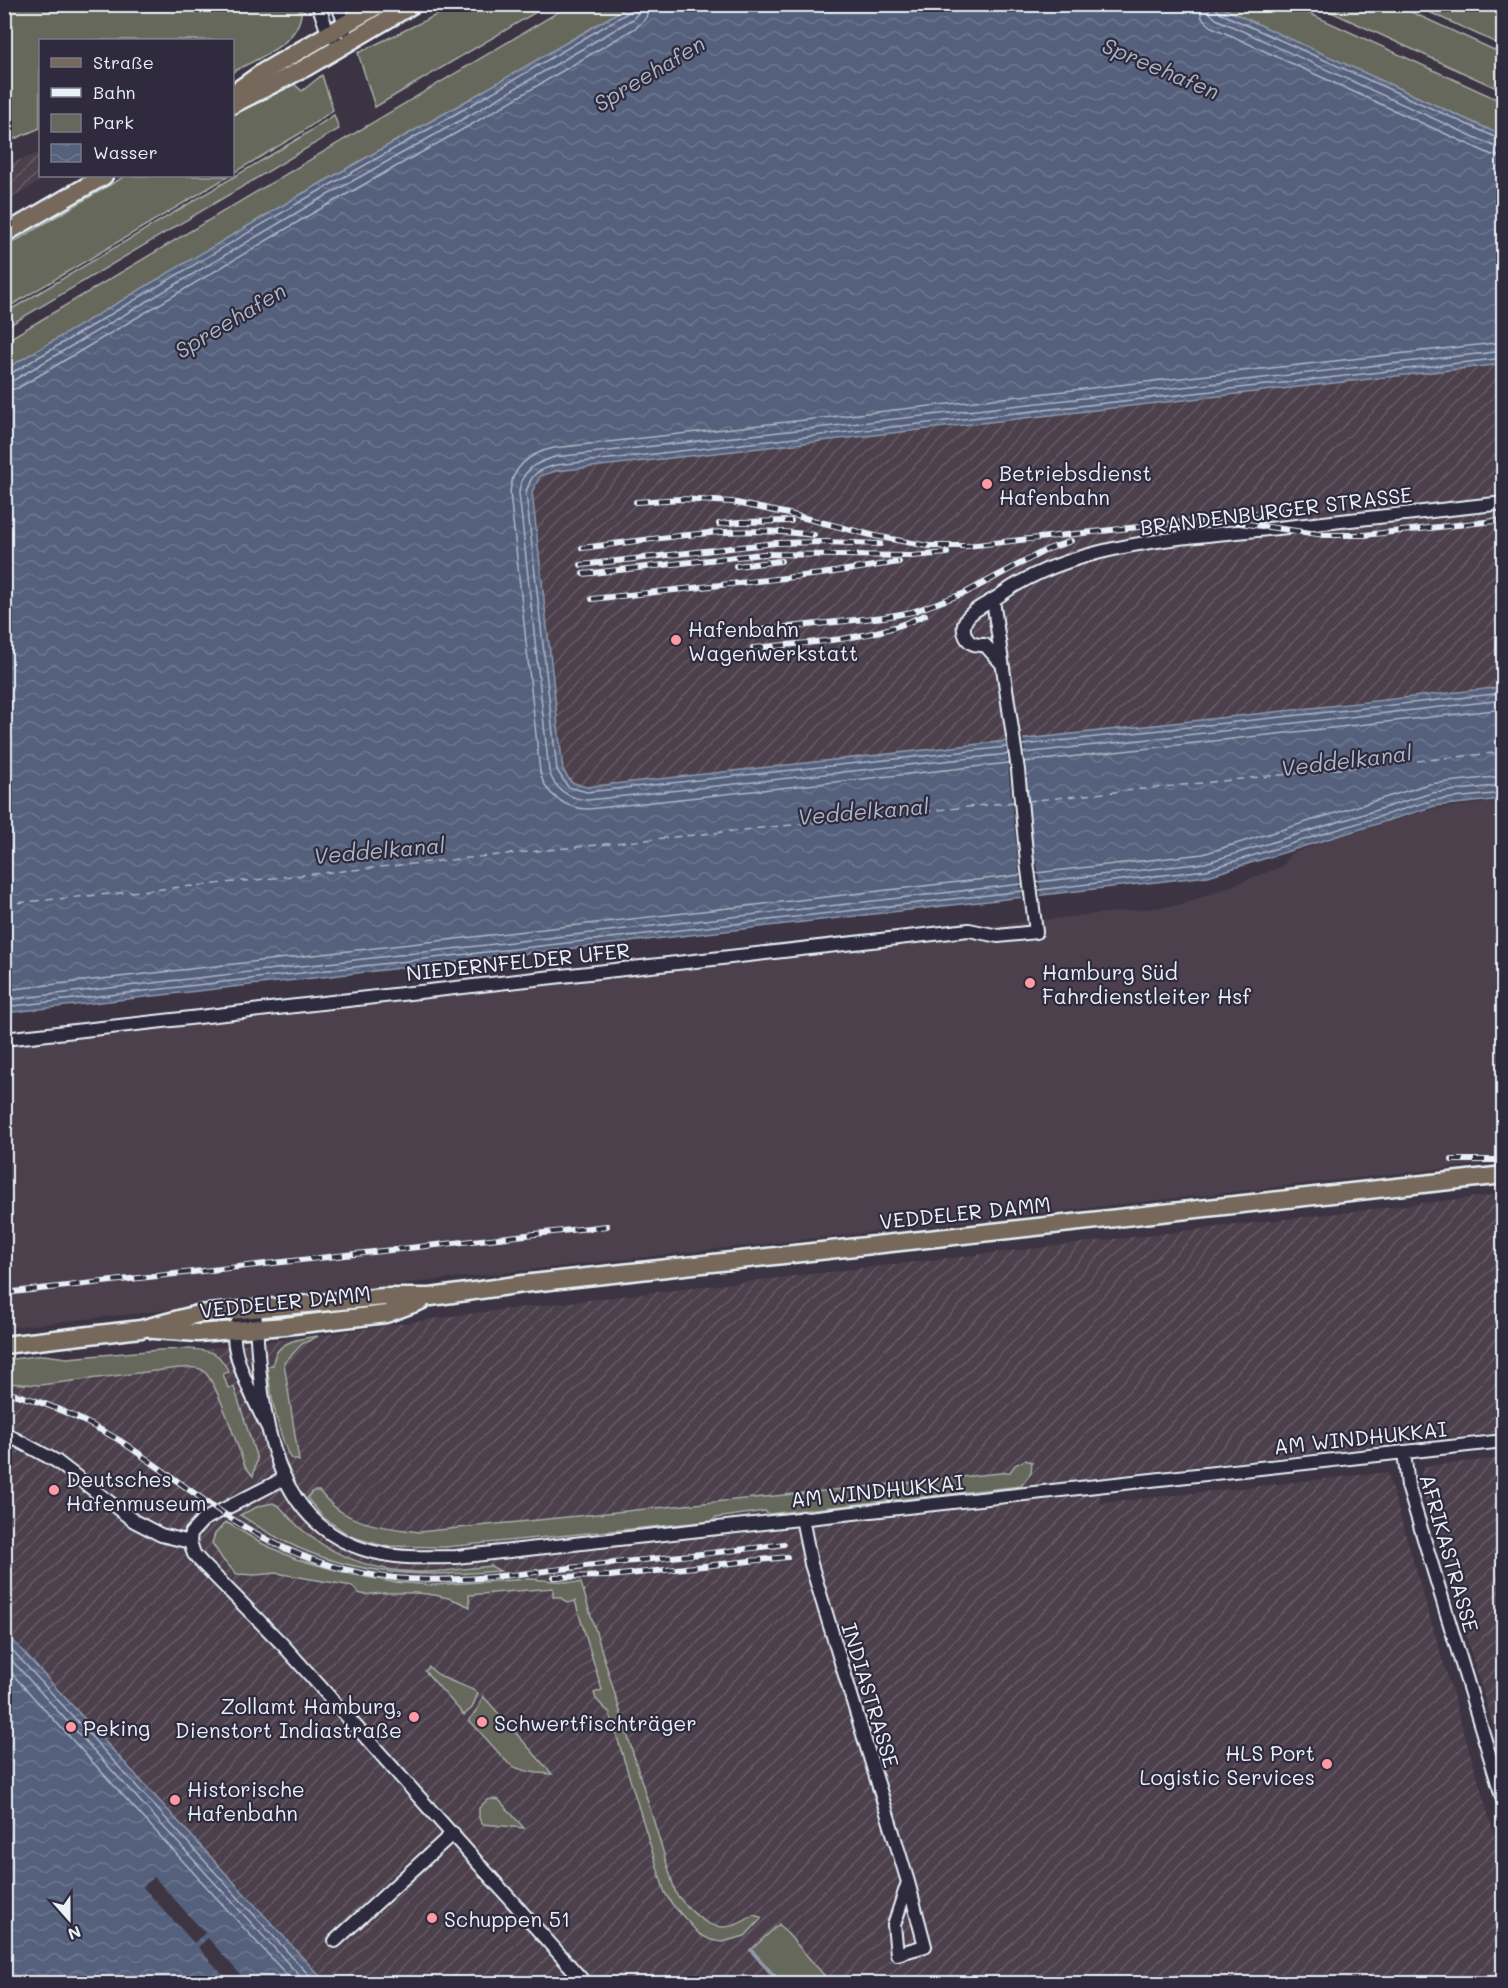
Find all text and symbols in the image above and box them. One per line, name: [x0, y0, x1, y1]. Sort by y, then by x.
water label: Spreehafen: [588, 28, 710, 118]
water label: Spreehafen: [1098, 30, 1224, 106]
legend: [39, 39, 234, 177]
text: Straße: [93, 50, 154, 74]
text: Bahn: [93, 80, 136, 104]
text: Park: [93, 110, 134, 134]
text: Wasser: [93, 140, 158, 164]
water label: Spreehafen: [169, 275, 291, 365]
place label: Betriebsdienst Hafenbahn: [999, 459, 1152, 510]
marker: Betriebsdienst Hafenbahn: [980, 477, 994, 491]
street label: BRANDENBURGER STRASSE: [1138, 480, 1414, 540]
place label: Hafenbahn Wagenwerkstatt: [688, 615, 858, 666]
marker: Hafenbahn Wagenwerkstatt: [669, 633, 683, 647]
water label: Veddelkanal: [1279, 737, 1414, 782]
water label: Veddelkanal: [796, 791, 931, 831]
water label: Veddelkanal: [312, 830, 447, 870]
street label: NIEDERNFELDER UFER: [405, 936, 631, 986]
place label: Hamburg Süd Fahrdienstleiter Hsf: [1042, 958, 1251, 1009]
marker: Hamburg Süd Fahrdienstleiter Hsf: [1023, 976, 1037, 990]
street label: VEDDELER DAMM: [878, 1190, 1052, 1234]
street label: VEDDELER DAMM: [198, 1279, 372, 1323]
street label: AM WINDHUKKAI: [1272, 1414, 1448, 1460]
place label: Deutsches Hafenmuseum: [66, 1465, 207, 1516]
street label: AM WINDHUKKAI: [789, 1467, 965, 1513]
street label: AFRIKASTRASSE: [1415, 1471, 1485, 1635]
marker: Deutsches Hafenmuseum: [47, 1483, 61, 1497]
street label: INDIASTRASSE: [836, 1619, 906, 1771]
place label: Zollamt Hamburg, Dienstort Indiastraße: [175, 1692, 402, 1743]
place label: Schwertfischträger: [494, 1709, 697, 1736]
marker: Zollamt Hamburg, Dienstort Indiastraße: [407, 1710, 421, 1724]
place label: Peking: [83, 1714, 150, 1741]
marker: Schwertfischträger: [475, 1715, 489, 1729]
marker: Peking: [64, 1720, 78, 1734]
place label: HLS Port Logistic Services: [1140, 1739, 1315, 1790]
marker: HLS Port Logistic Services: [1320, 1757, 1334, 1771]
place label: Historische Hafenbahn: [187, 1775, 305, 1826]
marker: Historische Hafenbahn: [168, 1793, 182, 1807]
north arrow: [39, 1889, 99, 1949]
place label: Schuppen 51: [444, 1905, 570, 1932]
marker: Schuppen 51: [425, 1911, 439, 1925]
text: N: [65, 1921, 84, 1945]

